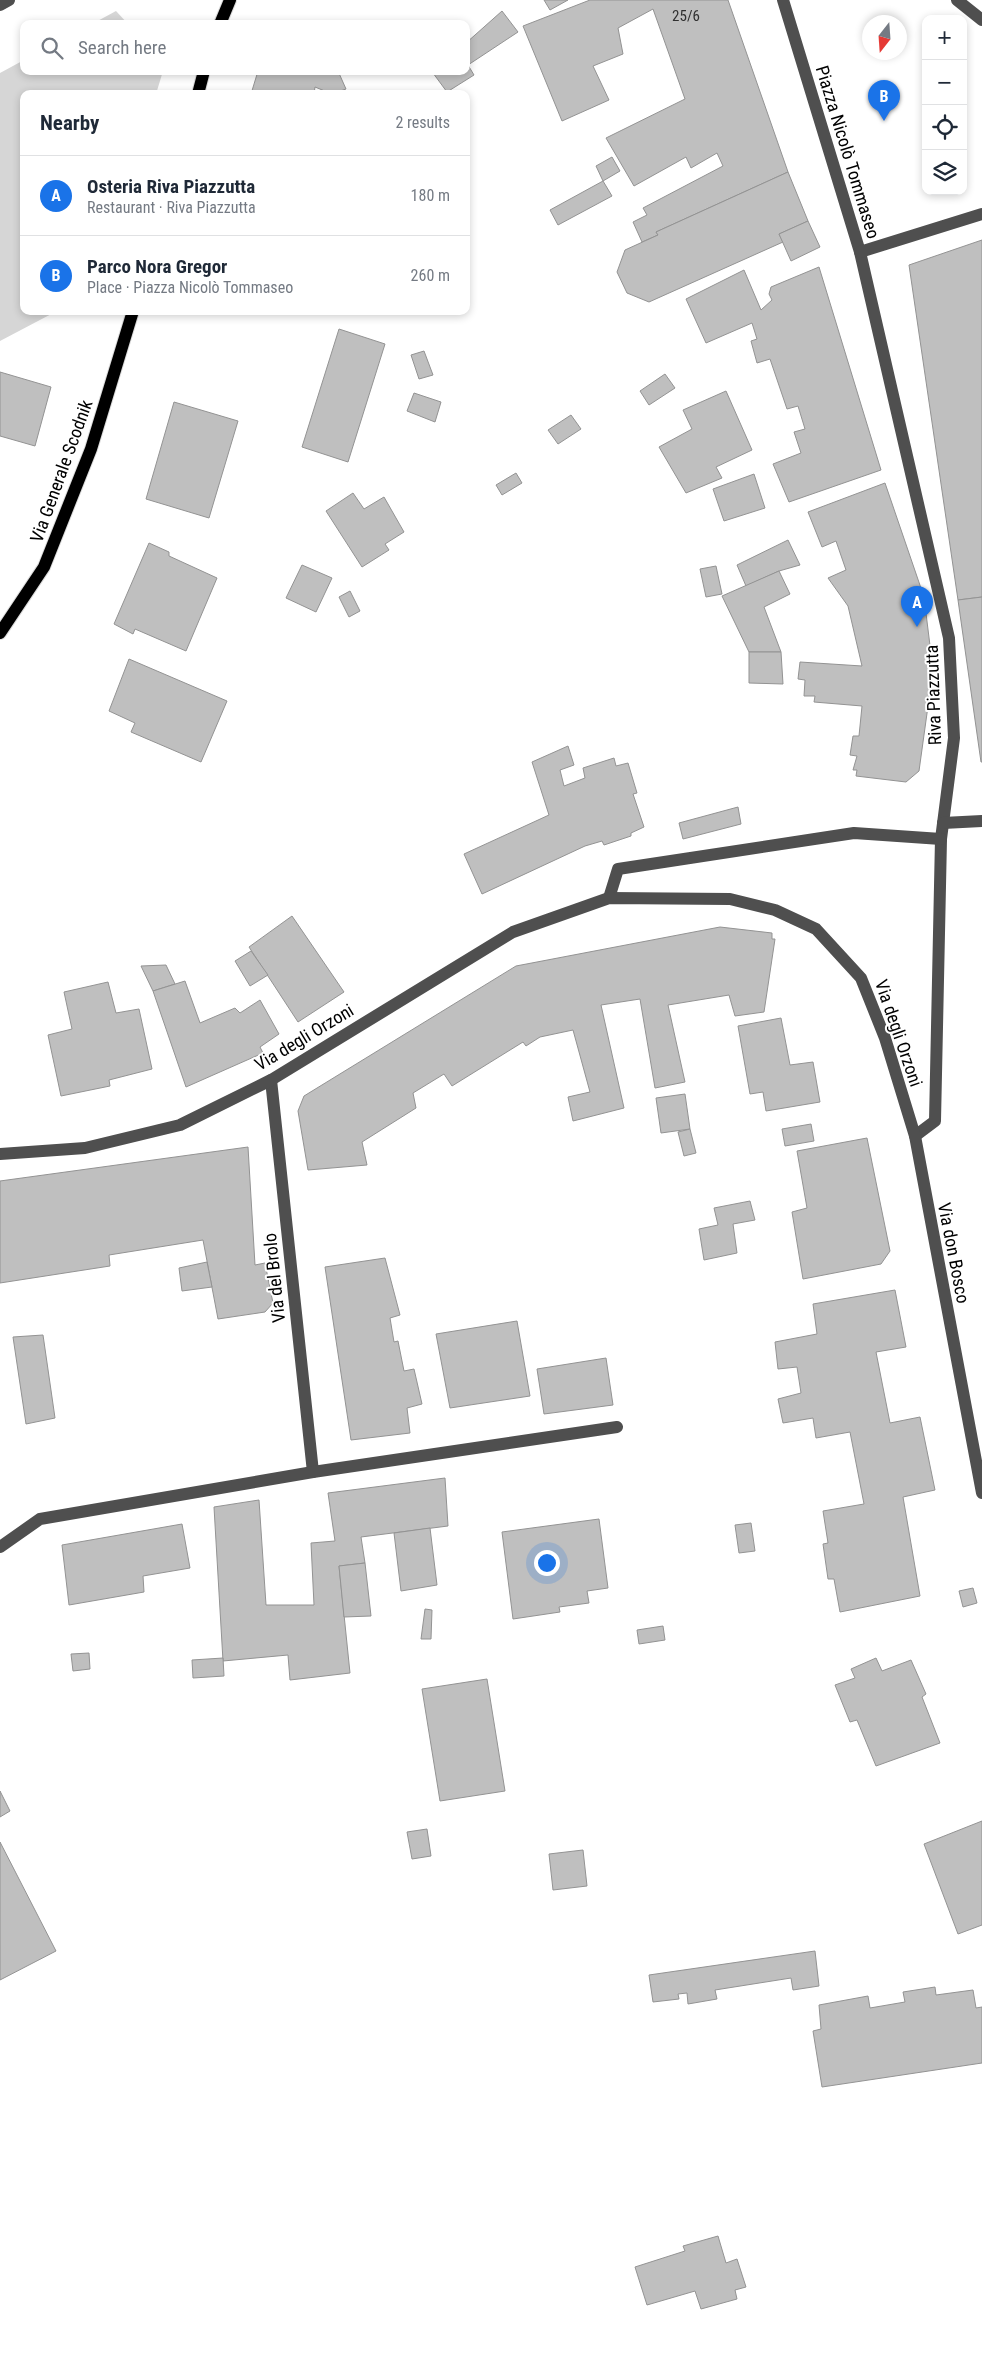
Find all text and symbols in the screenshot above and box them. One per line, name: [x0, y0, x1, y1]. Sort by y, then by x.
house number: 25/6: [672, 7, 700, 25]
north arrow: [862, 15, 907, 60]
map controls: [922, 15, 967, 195]
button: +: [922, 15, 967, 60]
search box: [20, 20, 470, 75]
icon: search: [38, 34, 66, 62]
text: Search here: [78, 36, 166, 59]
button: −: [922, 60, 967, 105]
street label: Piazza Nicolò Tommaseo: [812, 63, 884, 241]
pin: B: [868, 80, 900, 121]
button: locate: [922, 105, 967, 150]
text: Nearby: [40, 111, 99, 135]
text: 2 results: [395, 113, 450, 132]
button: layers: [922, 150, 967, 195]
text: Osteria Riva Piazzutta: [87, 175, 255, 198]
text: A: [51, 186, 61, 205]
text: 180 m: [411, 186, 450, 205]
text: Restaurant · Riva Piazzutta: [87, 198, 256, 217]
text: Parco Nora Gregor: [87, 255, 227, 278]
text: B: [52, 266, 60, 285]
text: 260 m: [411, 266, 450, 285]
text: Place · Piazza Nicolò Tommaseo: [87, 278, 293, 297]
street label: Via Generale Scodnik: [25, 397, 97, 545]
pin: A: [901, 586, 933, 627]
street label: Riva Piazzutta: [921, 644, 945, 746]
street label: Via degli Orzoni: [871, 977, 927, 1089]
street label: Via degli Orzoni: [251, 999, 357, 1075]
street label: Via don Bosco: [934, 1201, 974, 1305]
street label: Via del Brolo: [259, 1232, 289, 1324]
your location: [534, 1550, 560, 1576]

